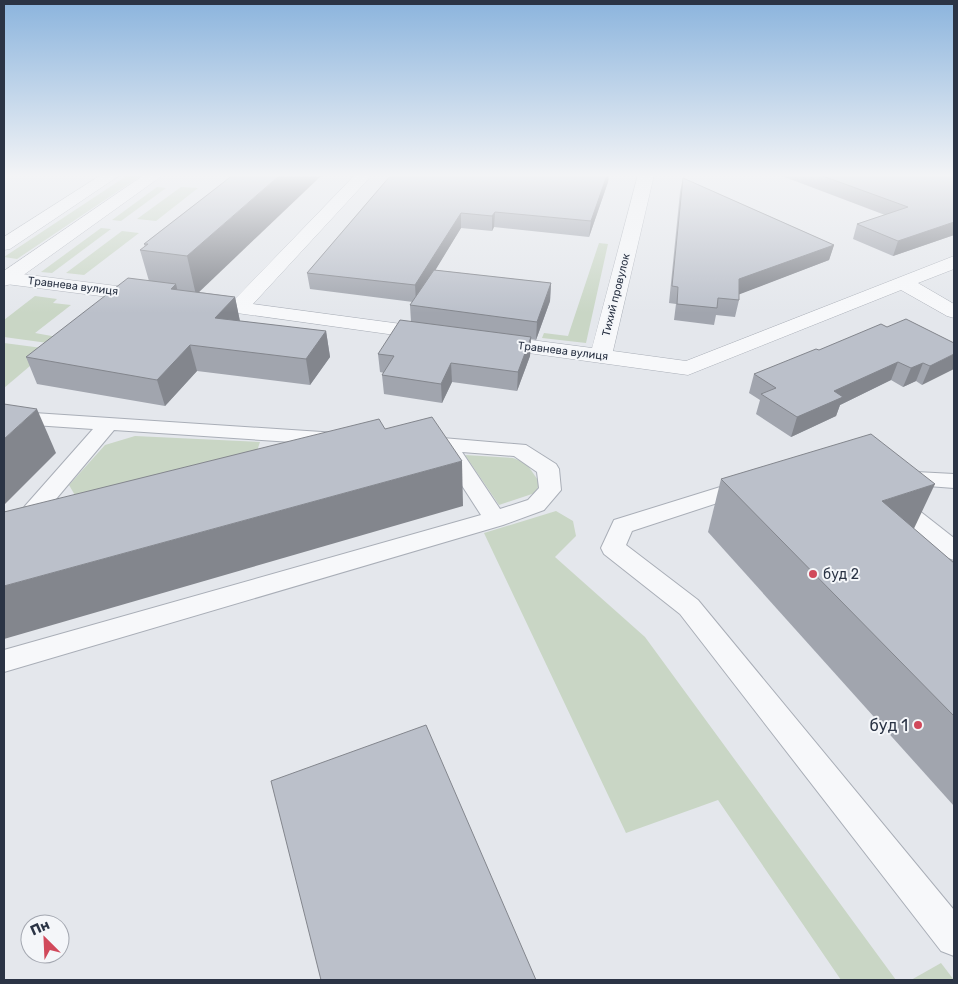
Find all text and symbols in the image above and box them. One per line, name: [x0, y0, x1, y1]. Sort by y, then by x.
street label: Тихий провулок: [599, 252, 633, 338]
street label: Травнева вулиця: [27, 274, 119, 298]
street label: Травнева вулиця: [517, 339, 609, 363]
place label: буд 2: [823, 566, 859, 583]
marker: буд 2: [807, 568, 819, 580]
place label: буд 1: [870, 716, 908, 735]
marker: буд 1: [912, 719, 924, 731]
north arrow: [20, 914, 70, 964]
text: Пн: [28, 916, 52, 939]

